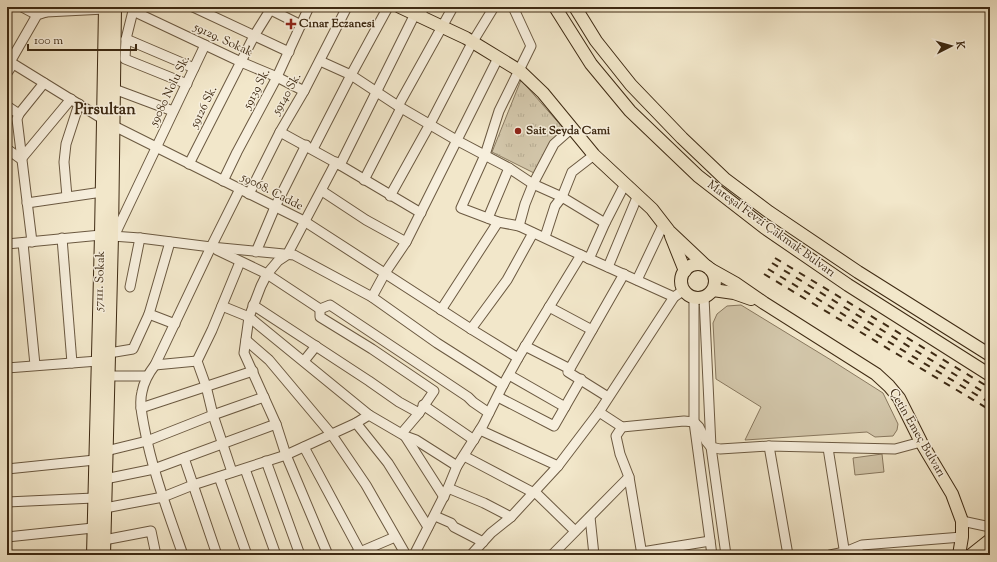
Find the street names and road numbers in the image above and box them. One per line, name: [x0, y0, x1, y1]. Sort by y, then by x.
street label: 59129. Sokak: [190, 18, 256, 62]
street label: 59080 Nolu Sk.: [145, 53, 195, 130]
street label: 59139 Sk.: [238, 65, 275, 114]
street label: 59140 Sk.: [267, 70, 306, 119]
street label: 59126 Sk.: [185, 83, 222, 132]
street label: 59068. Cadde: [237, 168, 307, 216]
street label: Mareşal Fevzi Çakmak Bulvarı: [703, 176, 839, 282]
street label: 57111. Sokak: [90, 250, 110, 312]
street label: Çetin Emeç Bulvarı: [884, 385, 950, 481]

